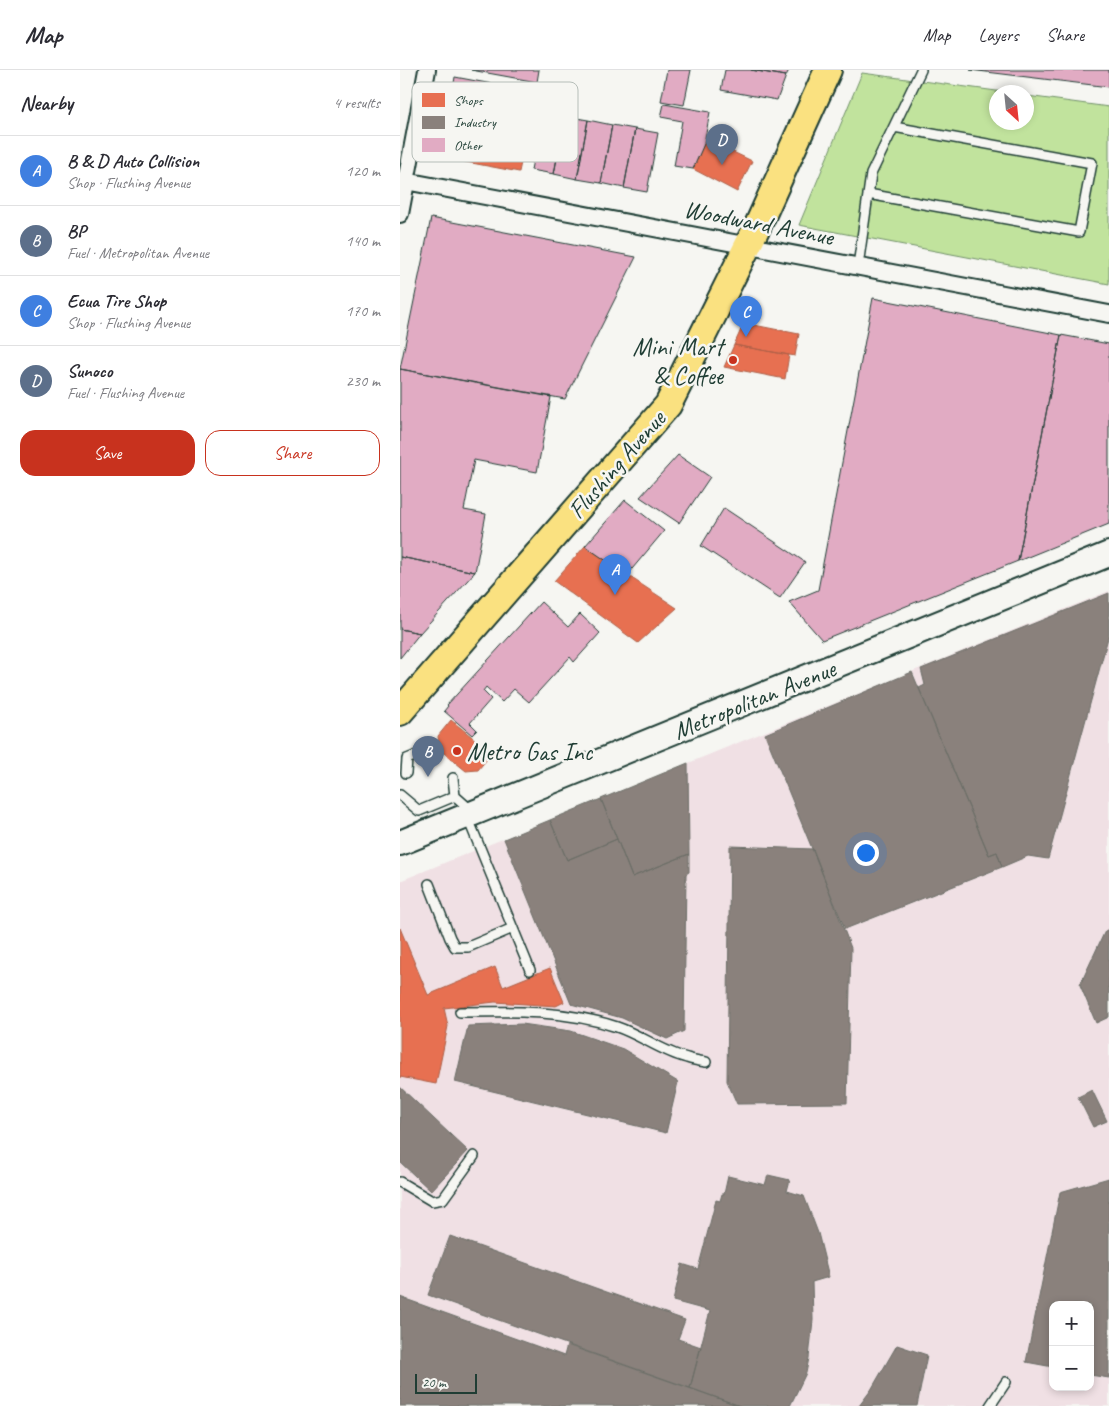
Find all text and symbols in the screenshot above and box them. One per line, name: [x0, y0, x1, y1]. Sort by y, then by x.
text: Map: [25, 20, 62, 50]
text: Map: [923, 24, 951, 46]
text: Layers: [979, 24, 1018, 46]
text: Share: [1046, 24, 1084, 46]
legend: [412, 82, 578, 162]
north arrow: [989, 85, 1034, 130]
text: Nearby: [20, 90, 73, 116]
text: Shops: [454, 92, 484, 109]
text: 4 results: [333, 93, 380, 113]
text: Industry: [454, 114, 497, 131]
pin: D: [706, 124, 738, 165]
text: Other: [454, 137, 483, 154]
text: B & D Auto Collision: [67, 149, 199, 173]
text: A: [32, 161, 40, 181]
text: 120 m: [346, 161, 380, 181]
text: Shop · Flushing Avenue: [67, 173, 190, 193]
street label: Woodward Avenue: [682, 193, 838, 253]
text: BP: [67, 219, 86, 243]
text: B: [32, 231, 40, 251]
text: 140 m: [346, 231, 380, 251]
text: Fuel · Metropolitan Avenue: [67, 243, 209, 263]
text: Ecua Tire Shop: [67, 289, 166, 313]
pin: C: [730, 296, 762, 337]
text: C: [32, 301, 40, 321]
text: 170 m: [346, 301, 380, 321]
text: Shop · Flushing Avenue: [67, 313, 190, 333]
place label: Mini Mart & Coffee: [633, 331, 727, 392]
marker: Mini Mart & Coffee: [727, 354, 739, 366]
text: Sunoco: [67, 359, 112, 383]
text: D: [31, 371, 41, 391]
text: 230 m: [346, 371, 380, 391]
text: Fuel · Flushing Avenue: [67, 383, 184, 403]
street label: Flushing Avenue: [561, 402, 674, 525]
button: Save: [20, 430, 195, 476]
button: Share: [205, 430, 380, 476]
pin: A: [599, 554, 631, 595]
street label: Metropolitan Avenue: [668, 652, 842, 747]
pin: B: [412, 736, 444, 777]
place label: Metro Gas Inc: [467, 736, 594, 768]
marker: Metro Gas Inc: [451, 745, 463, 757]
your location: [853, 840, 879, 866]
map controls: [1049, 1301, 1094, 1391]
button: +: [1049, 1301, 1094, 1346]
button: −: [1049, 1346, 1094, 1391]
scale bar: [415, 1371, 478, 1394]
text: 20 m: [422, 1374, 446, 1391]

